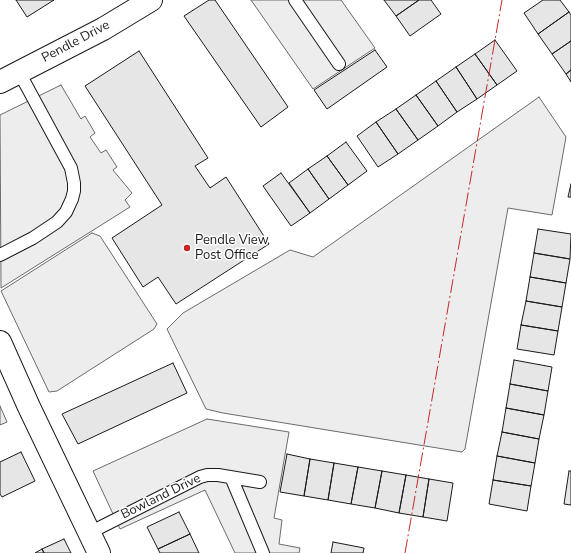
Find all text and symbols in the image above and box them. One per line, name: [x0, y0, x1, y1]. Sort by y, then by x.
street label: Pendle Drive: [39, 18, 113, 66]
place label: Pendle View Post Office: [195, 233, 269, 264]
marker: Pendle View Post Office: [182, 243, 192, 253]
street label: Bowland Drive: [119, 471, 203, 523]

